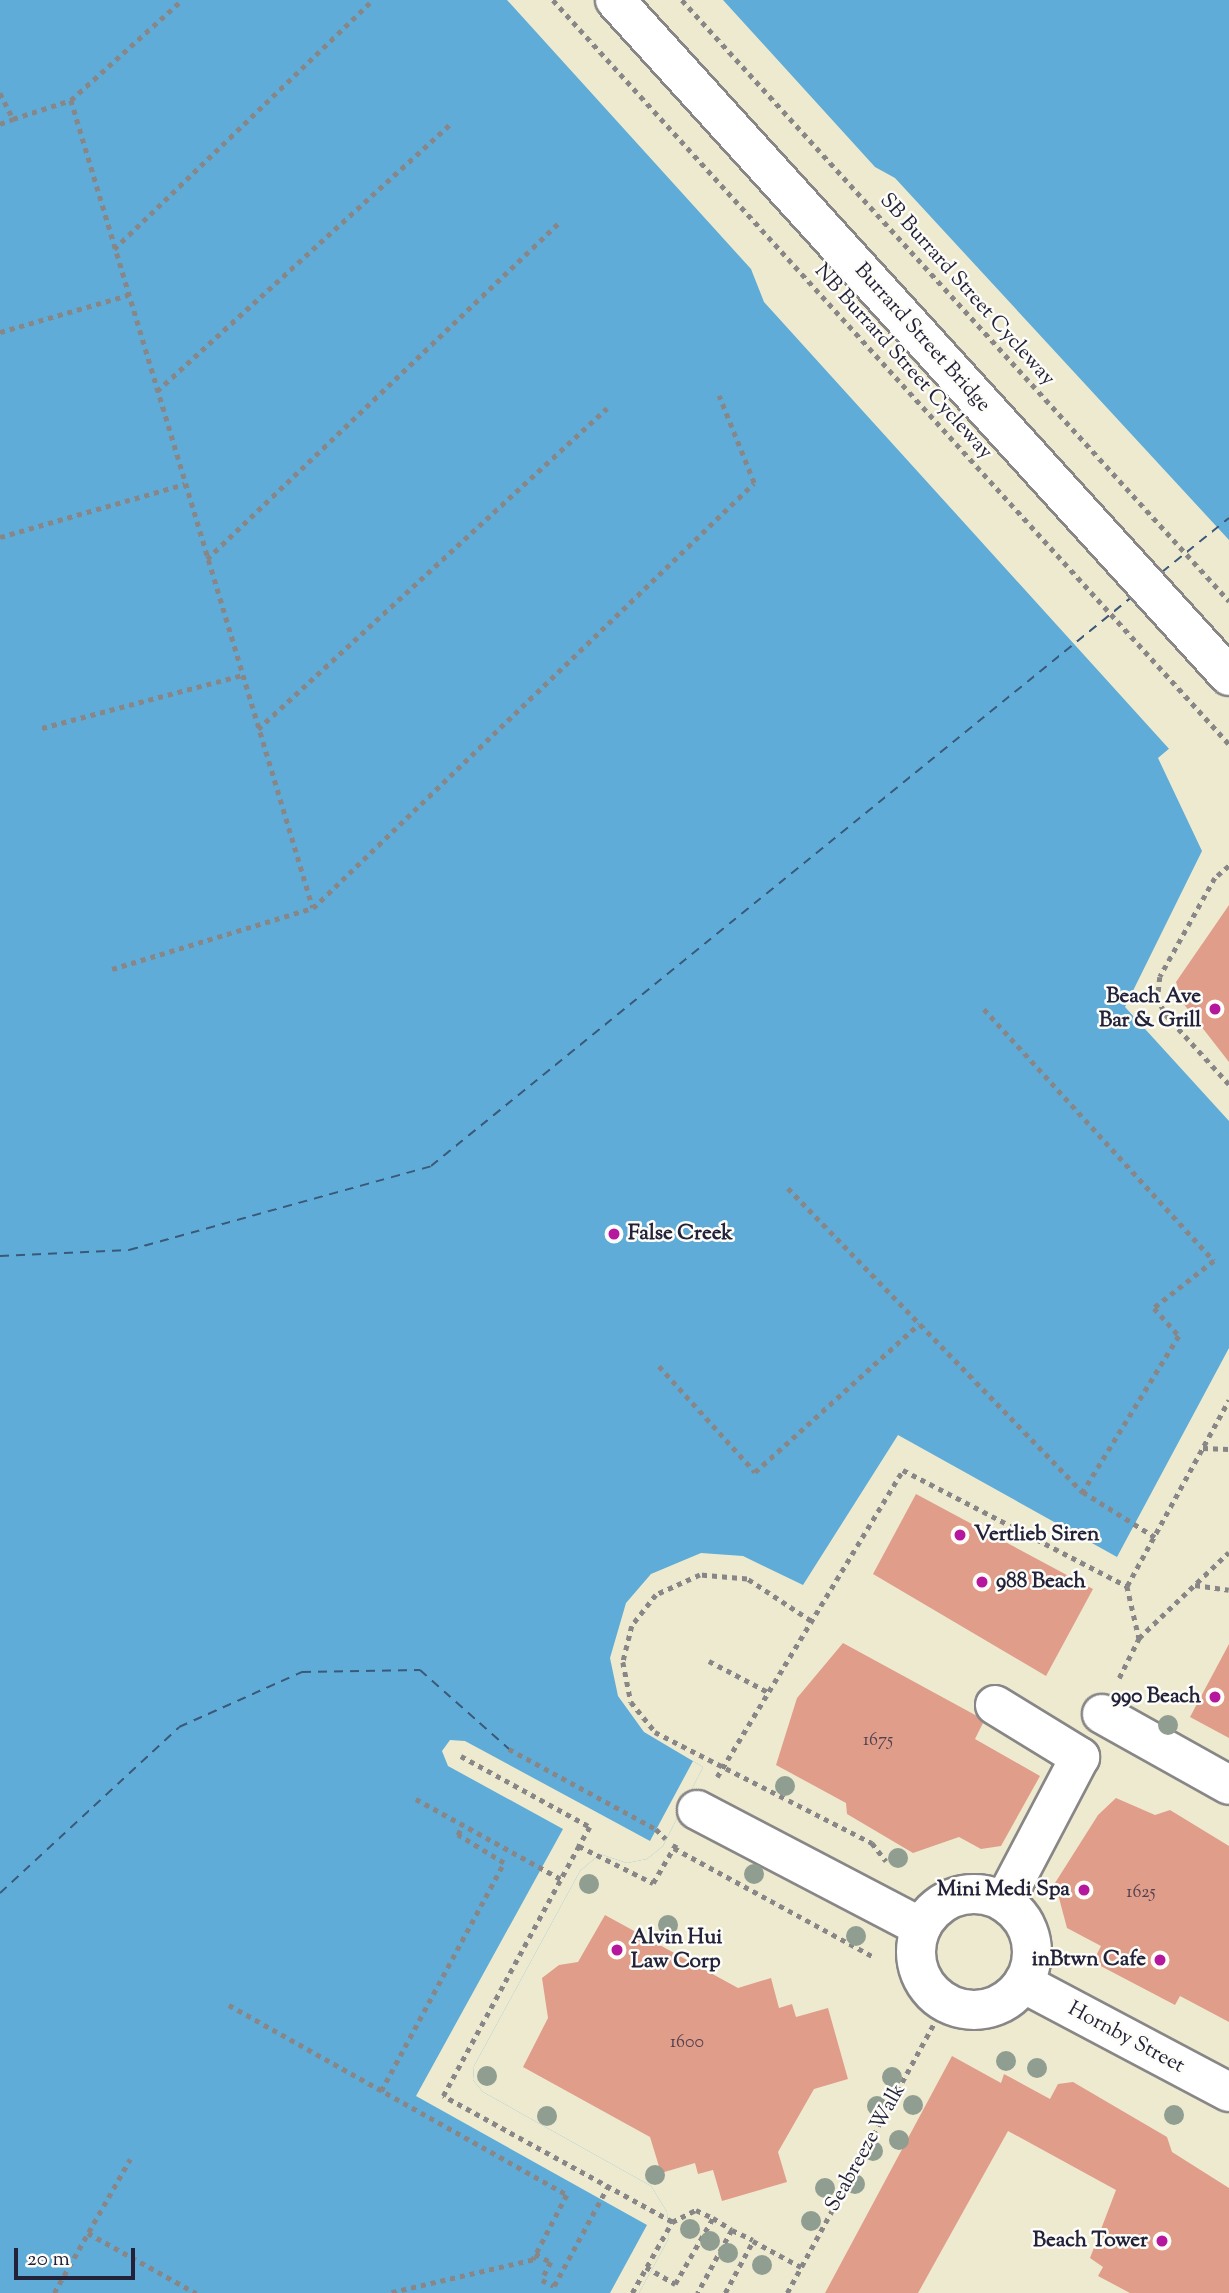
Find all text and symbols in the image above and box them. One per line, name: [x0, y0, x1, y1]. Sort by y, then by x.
street label: SB Burrard Street Cycleway: [874, 189, 1060, 391]
street label: Burrard Street Bridge: [848, 258, 996, 418]
street label: NB Burrard Street Cycleway: [808, 259, 998, 465]
place label: Beach Ave Bar & Grill: [1099, 984, 1201, 1034]
marker: Beach Ave Bar & Grill: [1207, 1001, 1223, 1017]
place label: False Creek: [628, 1221, 733, 1247]
marker: False Creek: [606, 1226, 622, 1242]
place label: Vertlieb Siren: [974, 1522, 1099, 1548]
marker: Vertlieb Siren: [952, 1527, 968, 1543]
place label: 988 Beach: [996, 1569, 1086, 1595]
marker: 988 Beach: [974, 1574, 990, 1590]
place label: 990 Beach: [1111, 1684, 1201, 1710]
marker: 990 Beach: [1207, 1689, 1223, 1705]
house number: 1675: [863, 1730, 893, 1752]
place label: Mini Medi Spa: [937, 1877, 1070, 1903]
marker: Mini Medi Spa: [1076, 1882, 1092, 1898]
house number: 1625: [1126, 1882, 1156, 1904]
place label: Alvin Hui Law Corp: [631, 1925, 722, 1975]
marker: Alvin Hui Law Corp: [609, 1942, 625, 1958]
place label: inBtwn Cafe: [1032, 1947, 1146, 1973]
marker: inBtwn Cafe: [1152, 1952, 1168, 1968]
street label: Hornby Street: [1063, 1997, 1189, 2079]
house number: 1600: [670, 2032, 704, 2054]
street label: Seabreeze Walk: [821, 2080, 911, 2216]
place label: Beach Tower: [1033, 2228, 1148, 2254]
marker: Beach Tower: [1154, 2233, 1170, 2249]
scale bar: [18, 2234, 138, 2278]
text: 20 m: [27, 2245, 70, 2275]

